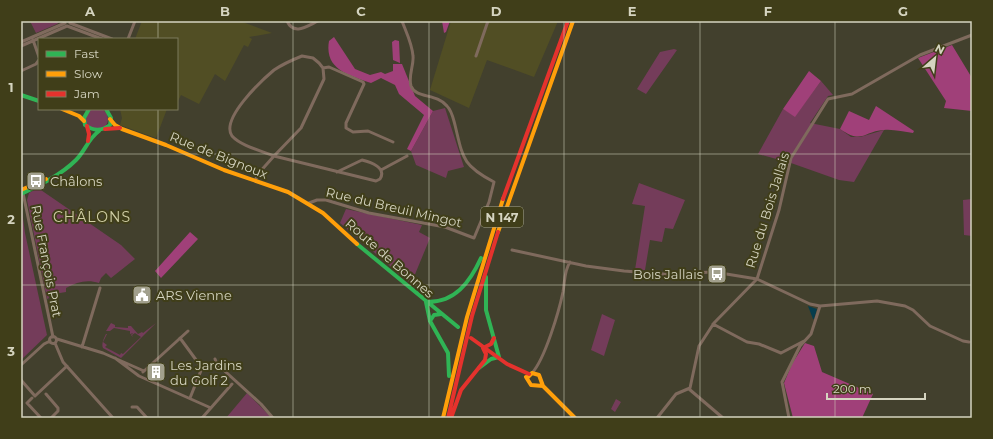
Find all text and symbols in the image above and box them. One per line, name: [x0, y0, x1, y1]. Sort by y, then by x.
text: A: [84, 3, 96, 19]
text: B: [220, 3, 230, 19]
text: C: [356, 3, 366, 19]
text: D: [491, 3, 502, 19]
text: E: [628, 3, 637, 19]
text: F: [764, 3, 772, 19]
text: G: [898, 3, 908, 19]
legend: [38, 38, 178, 110]
north arrow: [915, 38, 955, 78]
text: N: [932, 41, 947, 57]
text: Fast: [74, 46, 99, 61]
text: Slow: [74, 66, 103, 81]
text: 1: [8, 79, 14, 95]
text: Jam: [73, 86, 100, 101]
street label: Rue de Bignoux: [168, 128, 270, 182]
street label: Rue du Bois Jallais: [742, 150, 792, 270]
bus stop icon: Châlons: [25, 170, 47, 192]
place label: Châlons: [50, 173, 102, 189]
street label: Rue du Breuil Mingot: [324, 184, 464, 230]
street label: Rue François Prat: [28, 204, 66, 318]
road number: N 147: [481, 207, 523, 227]
district label: CHÂLONS: [53, 208, 131, 226]
text: 2: [7, 211, 15, 227]
street label: Route de Bonnes: [342, 215, 438, 301]
bus stop icon: Bois Jallais: [706, 263, 728, 285]
place label: Bois Jallais: [633, 266, 703, 282]
public building icon: ARS Vienne: [131, 284, 153, 306]
place label: ARS Vienne: [156, 287, 232, 303]
text: 3: [6, 343, 15, 359]
place label: Les Jardins du Golf 2: [170, 357, 242, 388]
building icon: Les Jardins du Golf 2: [145, 361, 167, 383]
scale bar: [827, 375, 925, 401]
text: 200 m: [833, 381, 872, 396]

